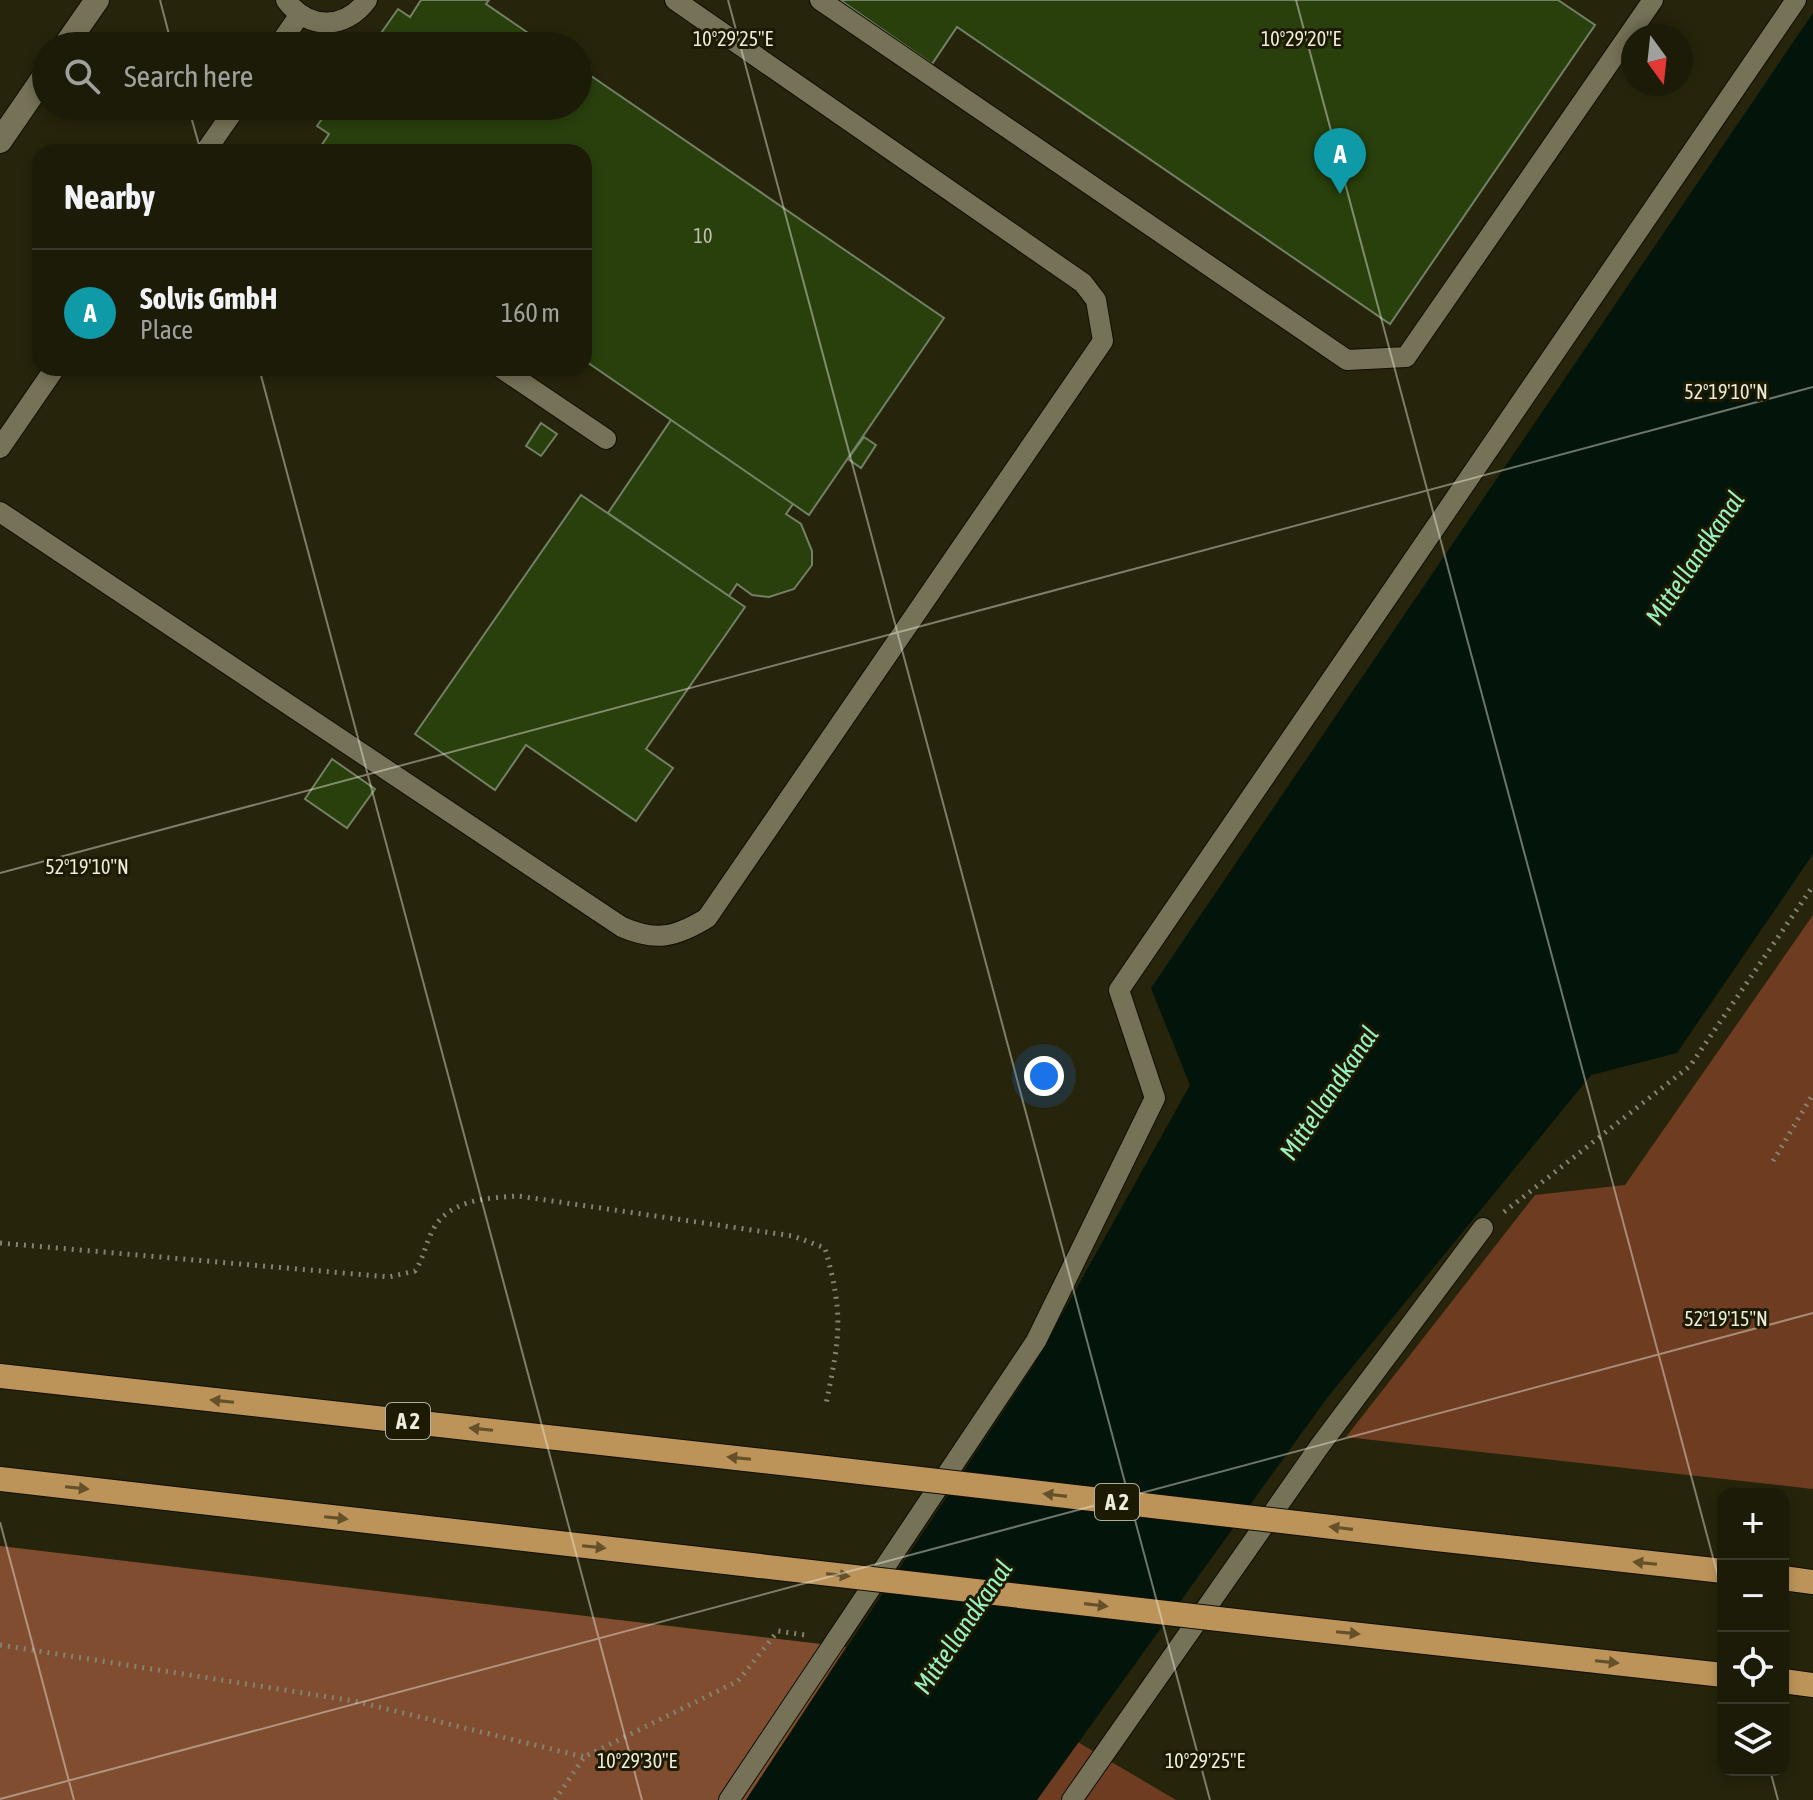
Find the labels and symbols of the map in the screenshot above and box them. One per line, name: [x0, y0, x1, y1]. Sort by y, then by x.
north arrow: [1621, 24, 1693, 96]
text: 10°29'25"E: [693, 27, 774, 50]
text: 10°29'20"E: [1261, 27, 1342, 50]
pin: A: [1314, 128, 1366, 194]
house number: 10: [694, 224, 712, 247]
text: 52°19'10"N: [1684, 380, 1768, 403]
water label: Mittellandkanal: [1639, 485, 1751, 631]
text: 52°19'10"N: [45, 855, 129, 878]
water label: Mittellandkanal: [1273, 1020, 1385, 1166]
your location: [1024, 1056, 1064, 1096]
text: 52°19'15"N: [1684, 1307, 1768, 1330]
one-way arrow: [209, 1394, 234, 1407]
road number: A 2: [386, 1403, 430, 1439]
one-way arrow: [468, 1423, 493, 1436]
one-way arrow: [726, 1452, 751, 1465]
one-way arrow: [65, 1482, 90, 1495]
road number: A 2: [1095, 1484, 1139, 1520]
one-way arrow: [1042, 1488, 1067, 1501]
one-way arrow: [324, 1511, 349, 1524]
one-way arrow: [1328, 1521, 1353, 1534]
one-way arrow: [582, 1541, 607, 1554]
water label: Mittellandkanal: [907, 1554, 1019, 1700]
one-way arrow: [1633, 1556, 1658, 1569]
one-way arrow: [826, 1568, 851, 1581]
one-way arrow: [1084, 1598, 1109, 1611]
one-way arrow: [1336, 1627, 1361, 1640]
one-way arrow: [1595, 1655, 1620, 1668]
text: 10°29'30"E: [597, 1749, 678, 1772]
text: 10°29'25"E: [1165, 1749, 1246, 1772]

